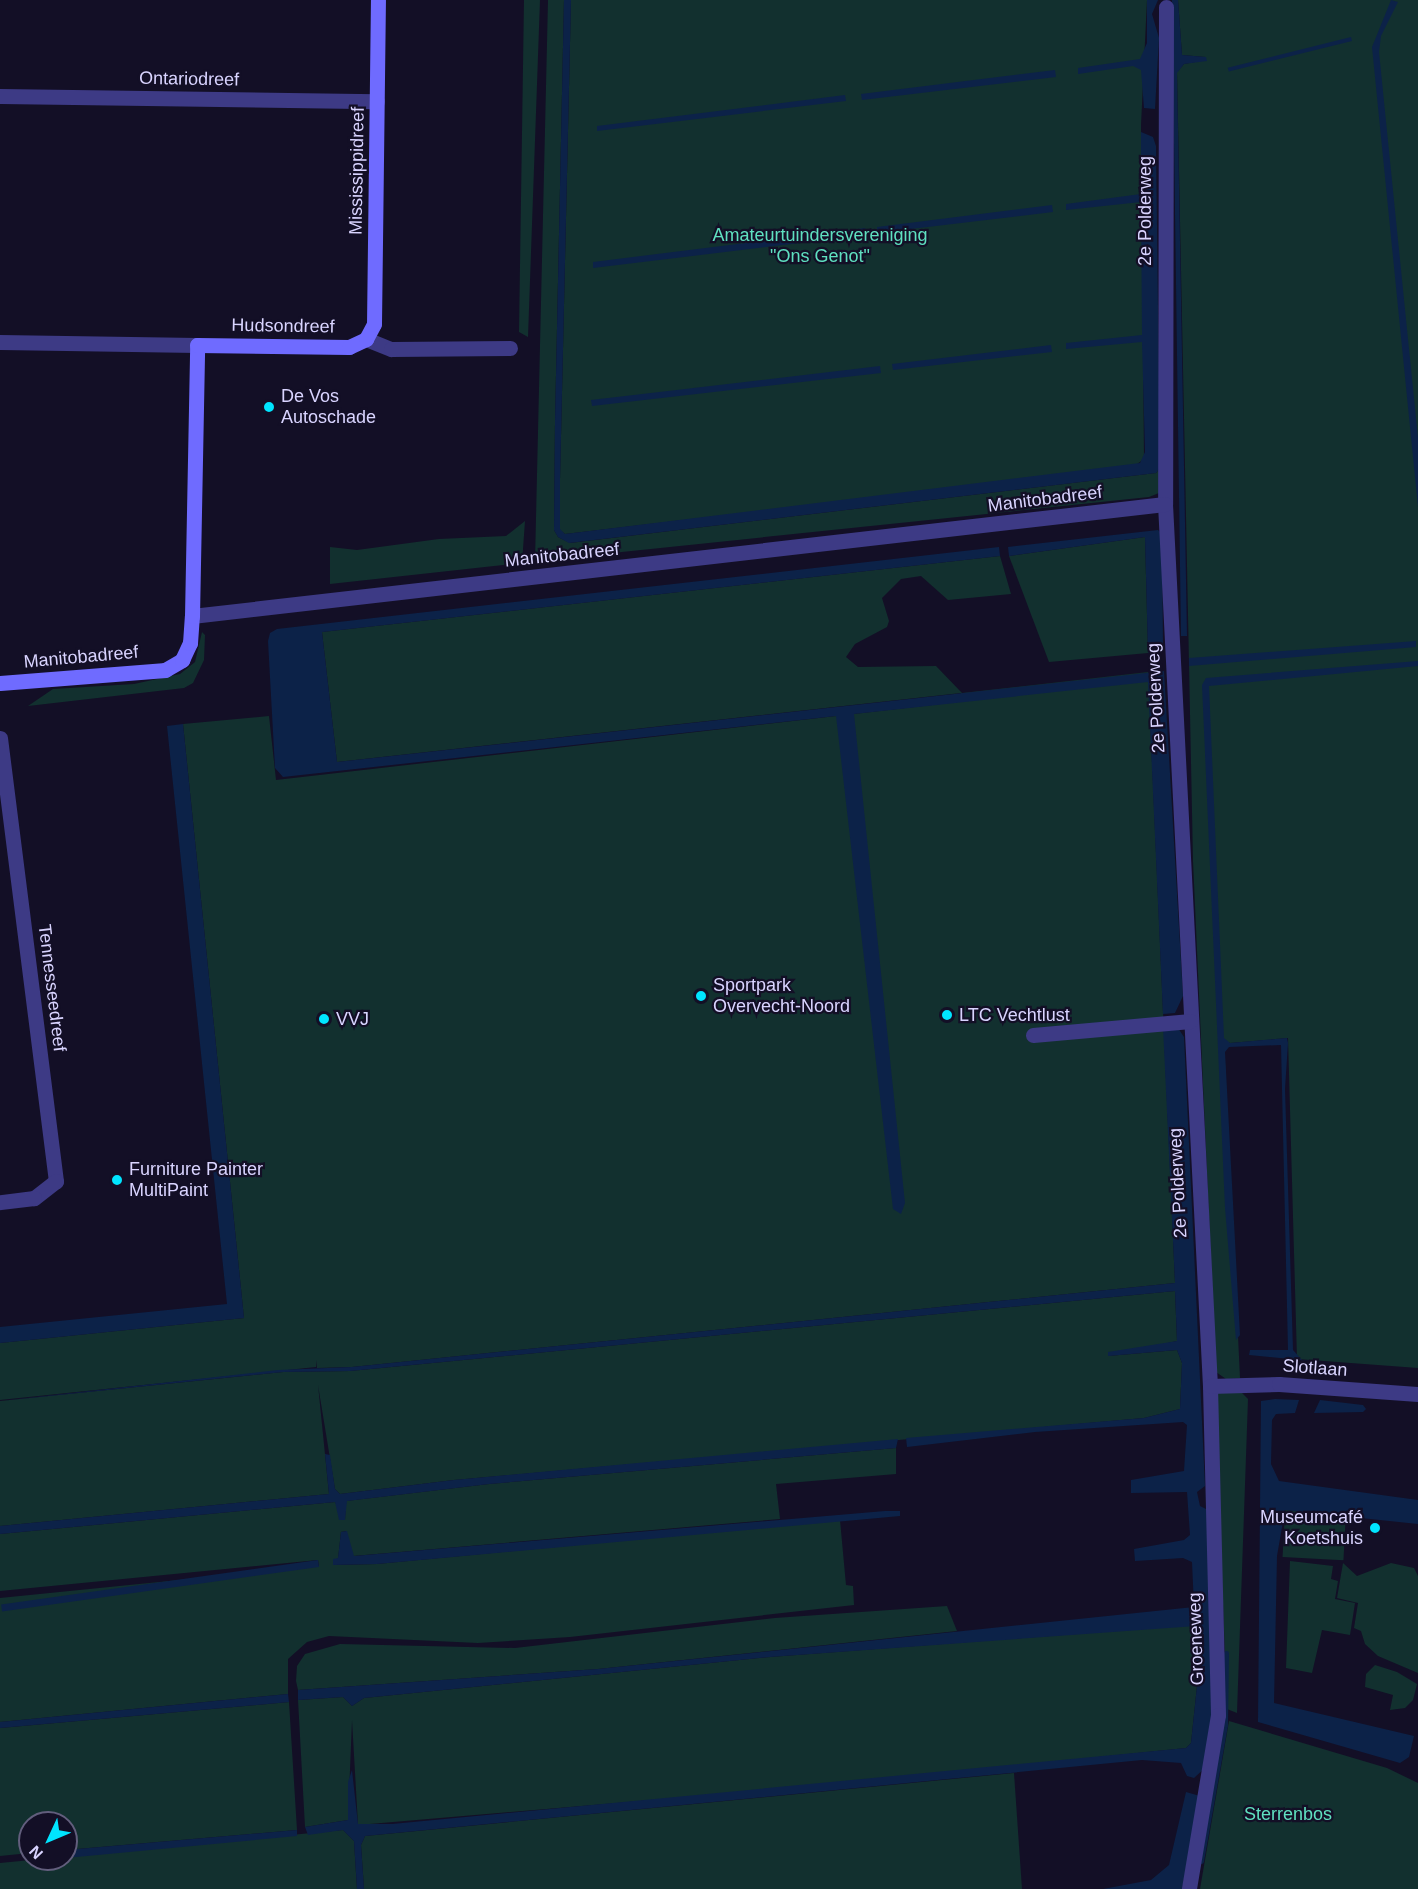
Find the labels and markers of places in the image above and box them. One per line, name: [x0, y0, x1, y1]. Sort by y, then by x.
place label: De Vos Autoschade: [281, 386, 376, 428]
marker: De Vos Autoschade: [262, 400, 276, 414]
place label: Sportpark Overvecht-Noord: [713, 975, 850, 1018]
marker: Sportpark Overvecht-Noord: [694, 989, 708, 1003]
place label: LTC Vechtlust: [959, 1004, 1070, 1026]
place label: VVJ: [336, 1008, 369, 1030]
marker: LTC Vechtlust: [940, 1008, 954, 1022]
marker: VVJ: [317, 1012, 331, 1026]
place label: Furniture Painter MultiPaint: [129, 1159, 263, 1202]
marker: Furniture Painter MultiPaint: [110, 1173, 124, 1187]
place label: Museumcafé Koetshuis: [1260, 1507, 1363, 1550]
marker: Museumcafé Koetshuis: [1368, 1521, 1382, 1535]

